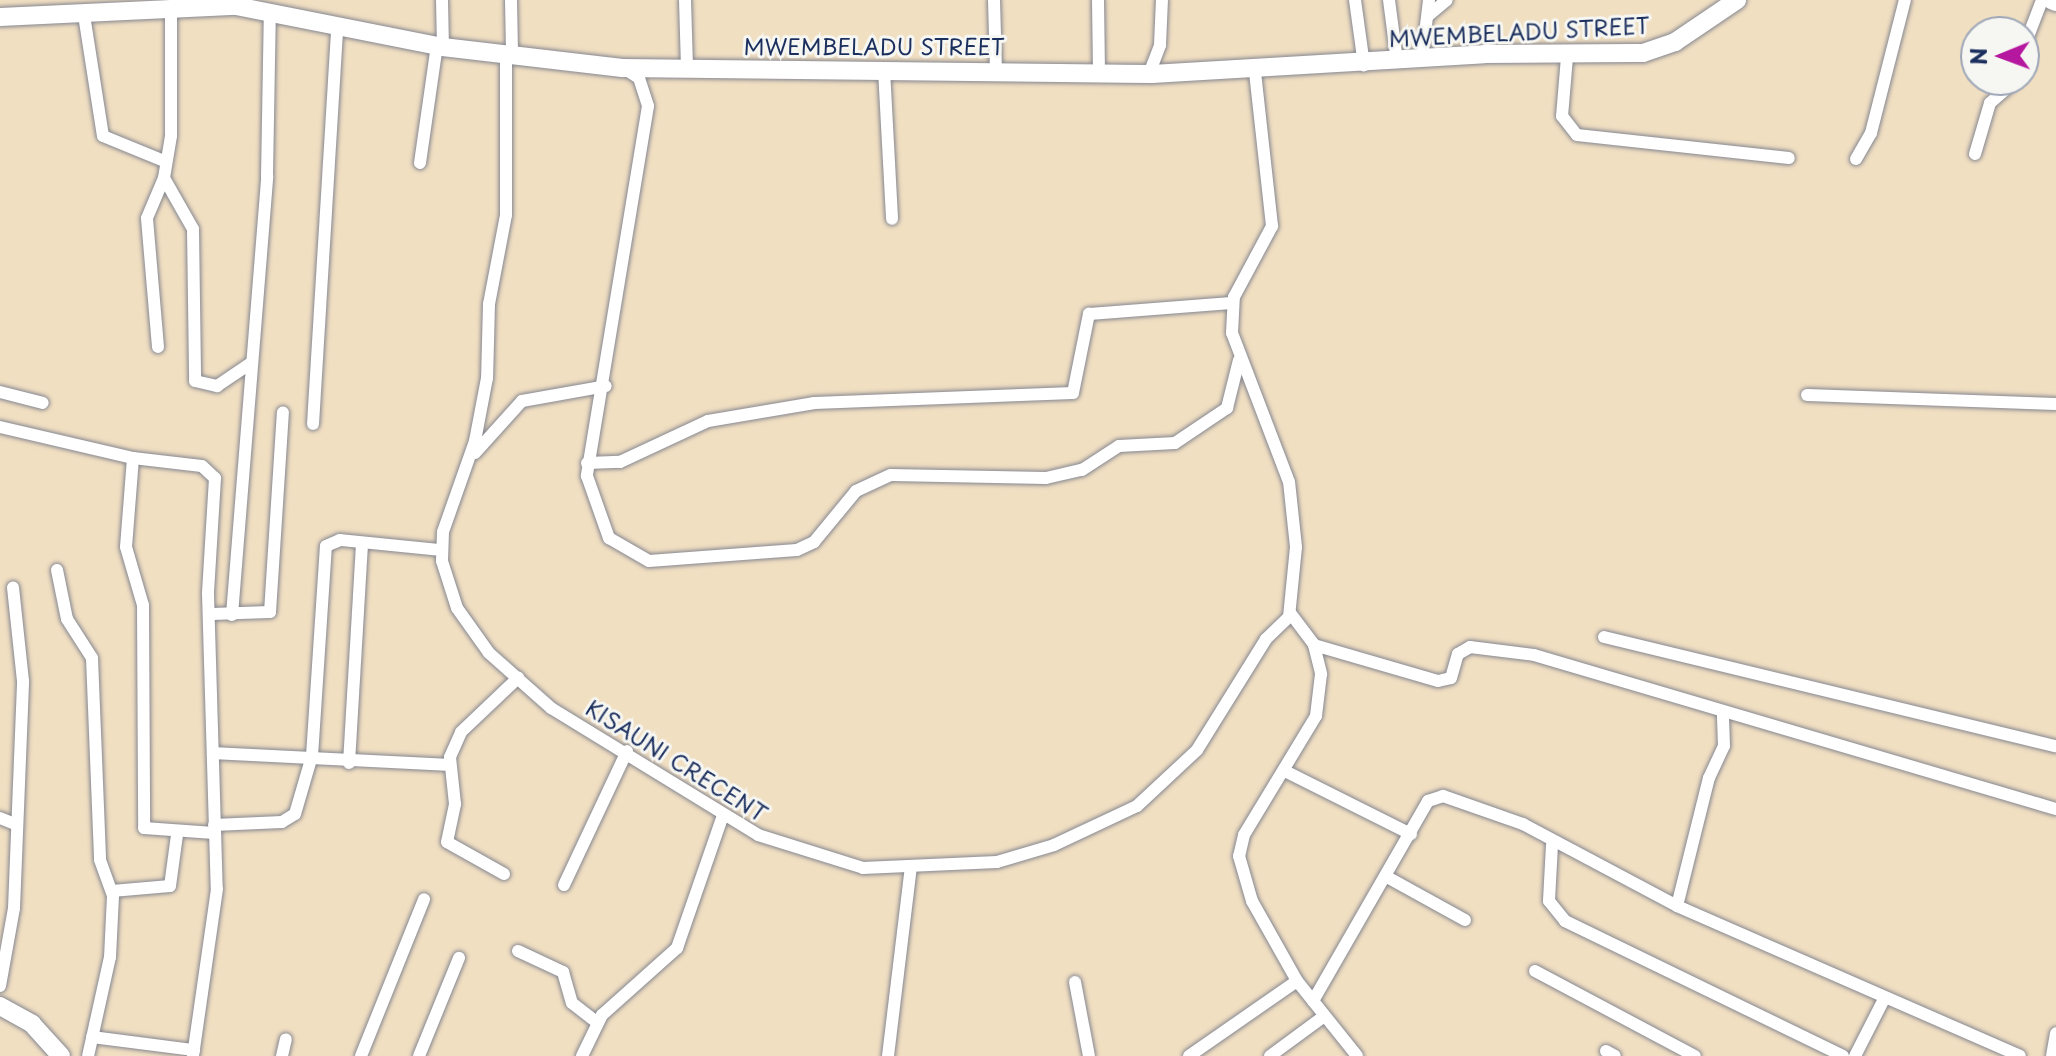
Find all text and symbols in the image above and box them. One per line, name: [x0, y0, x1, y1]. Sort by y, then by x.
street label: MWEMBELADU STREET: [1386, 11, 1652, 51]
north arrow: [1960, 16, 2040, 96]
street label: MWEMBELADU STREET: [742, 33, 1006, 59]
text: N: [1961, 47, 1994, 65]
street label: KISAUNI CRECENT: [582, 694, 772, 826]

